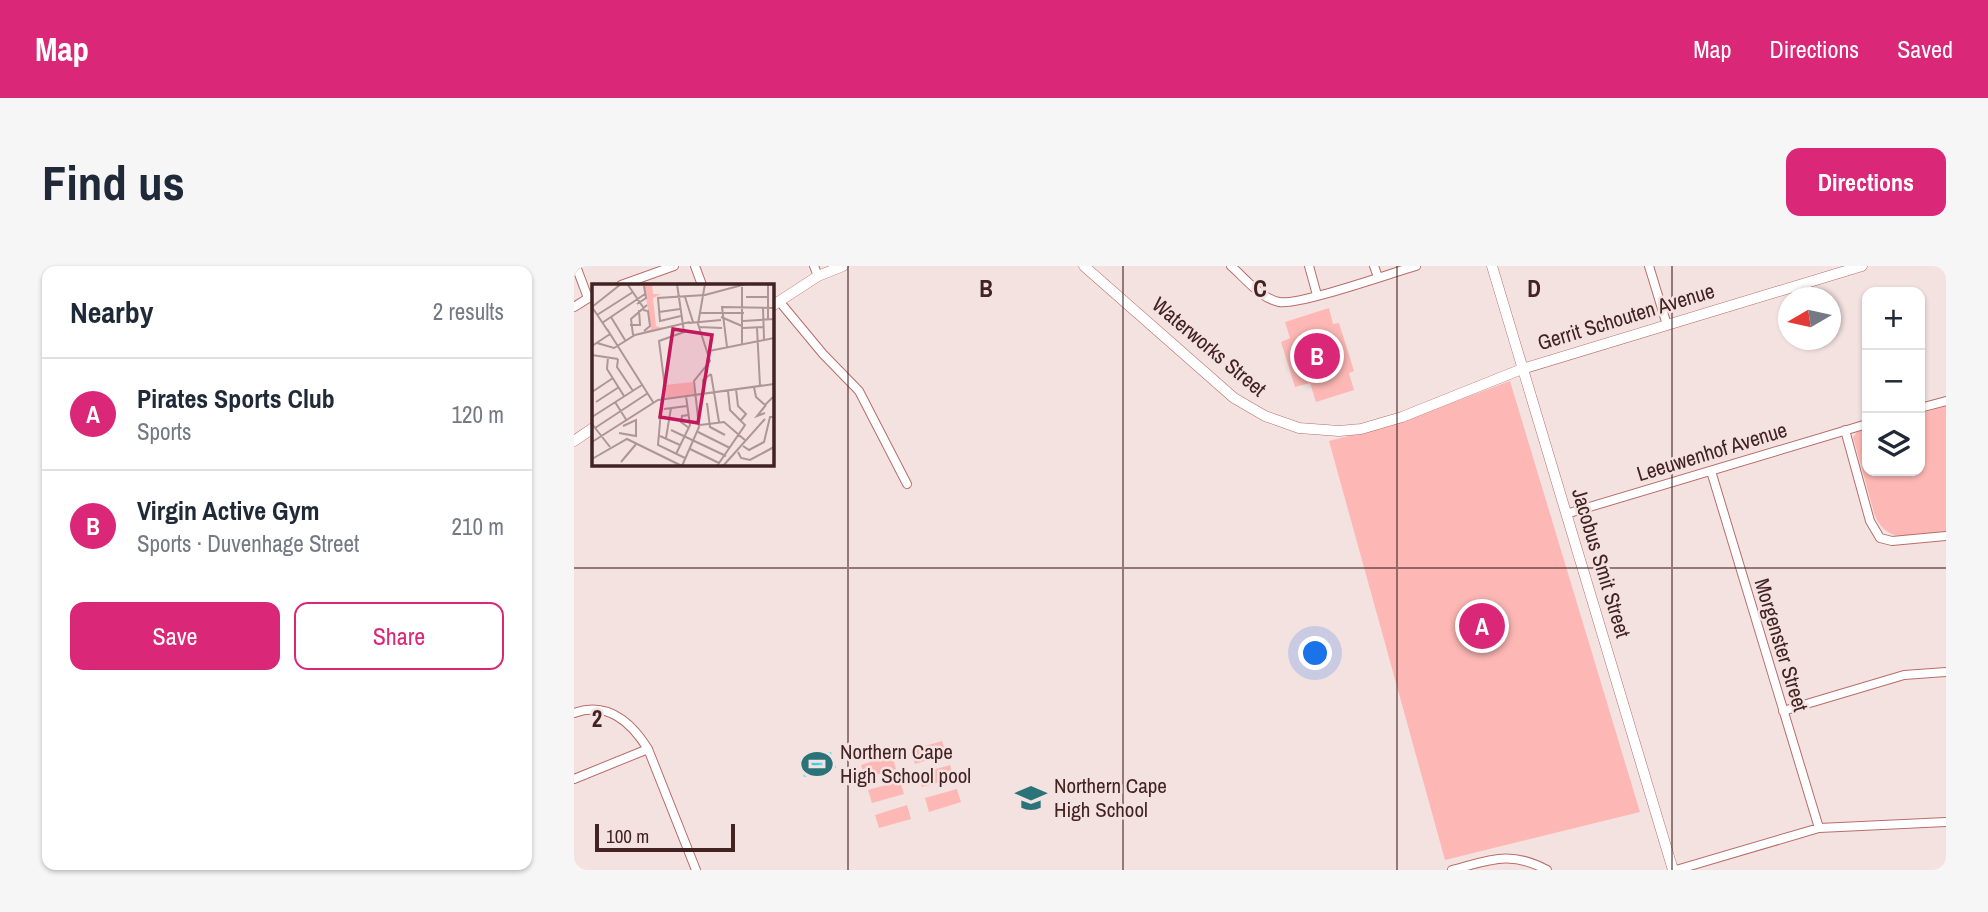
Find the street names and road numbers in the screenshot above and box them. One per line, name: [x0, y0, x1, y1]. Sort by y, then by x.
street label: Gerrit Schouten Avenue: [1534, 276, 1718, 357]
street label: Waterworks Street: [1146, 290, 1273, 403]
street label: Leeuwenhof Avenue: [1633, 415, 1791, 488]
street label: Jacobus Smit Street: [1565, 484, 1638, 641]
street label: Morgenster Street: [1747, 575, 1816, 715]

